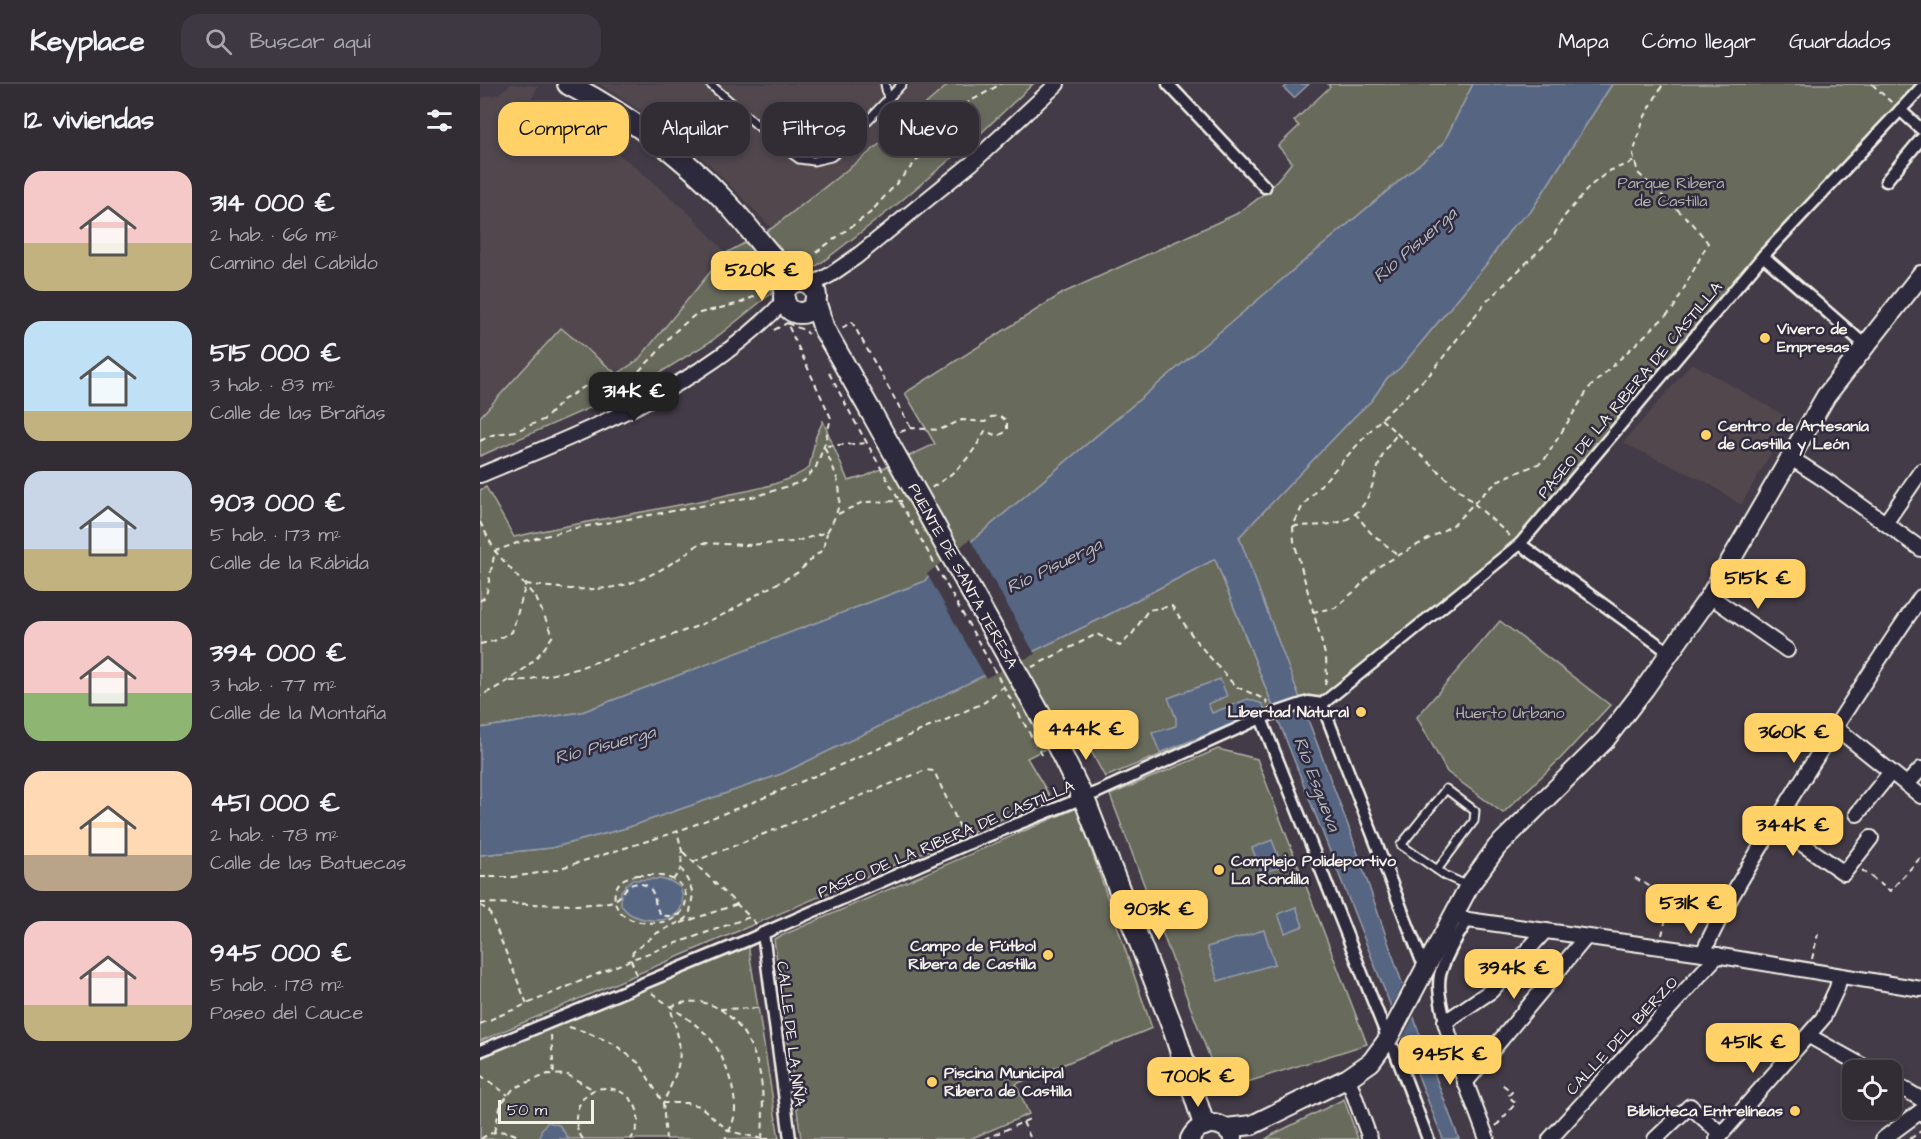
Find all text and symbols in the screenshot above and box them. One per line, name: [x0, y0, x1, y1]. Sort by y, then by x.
search box: [181, 14, 601, 68]
text: Keyplace: [30, 22, 145, 61]
icon: search: [202, 25, 235, 58]
text: Buscar aquí: [250, 26, 371, 57]
text: Mapa: [1558, 27, 1609, 56]
text: Cómo llegar: [1642, 27, 1756, 56]
text: Guardados: [1789, 27, 1891, 56]
text: 12 viviendas: [24, 102, 154, 138]
chip: Comprar: [498, 102, 629, 156]
chip: Alquilar: [641, 102, 750, 156]
chip: Filtros: [762, 102, 867, 156]
chip: Nuevo: [879, 102, 979, 156]
icon: filters: [423, 104, 456, 137]
park label: Parque Ribera de Castilla: [1617, 172, 1725, 212]
text: 314 000 €: [210, 185, 335, 221]
icon: home: [72, 195, 144, 267]
water label: Río Pisuerga: [1368, 201, 1463, 289]
text: 2 hab. · 66 m²: [210, 221, 339, 249]
text: Camino del Cabildo: [210, 249, 378, 277]
pin: 520K €: [713, 251, 811, 302]
text: 520K €: [725, 256, 799, 284]
street label: PASEO DE LA RIBERA DE CASTILLA: [1533, 277, 1727, 503]
place label: Vivero de Empresas: [1776, 318, 1850, 358]
marker: Vivero de Empresas: [1758, 331, 1772, 345]
text: 515 000 €: [210, 335, 341, 371]
icon: home: [72, 345, 144, 417]
text: 3 hab. · 83 m²: [210, 371, 335, 399]
pin: 314K €: [585, 372, 683, 423]
text: 314K €: [603, 377, 665, 405]
text: Calle de las Brañas: [210, 399, 386, 427]
place label: Centro de Artesanía de Castilla y León: [1717, 415, 1870, 456]
marker: Centro de Artesanía de Castilla y León: [1699, 428, 1713, 442]
street label: PUENTE DE SANTA TERESA: [903, 479, 1023, 673]
text: 903 000 €: [210, 485, 345, 521]
icon: home: [72, 495, 144, 567]
text: 5 hab. · 173 m²: [210, 521, 341, 549]
water label: Río Pisuerga: [1002, 532, 1107, 601]
text: Calle de la Rábida: [210, 549, 369, 577]
pin: 515K €: [1709, 559, 1807, 610]
text: 515K €: [1725, 564, 1791, 592]
text: 394 000 €: [210, 635, 346, 671]
icon: home: [72, 645, 144, 717]
text: 3 hab. · 77 m²: [210, 671, 337, 699]
text: Calle de la Montaña: [210, 699, 386, 727]
place label: Libertad Natural: [1228, 701, 1349, 723]
park label: Huerto Urbano: [1455, 702, 1565, 724]
marker: Libertad Natural: [1354, 705, 1368, 719]
pin: 444K €: [1037, 710, 1135, 761]
pin: 360K €: [1745, 713, 1843, 764]
text: 444K €: [1048, 715, 1124, 743]
text: 360K €: [1758, 718, 1830, 746]
water label: Río Pisuerga: [552, 719, 659, 771]
water label: Río Esgueva: [1287, 733, 1347, 836]
street label: PASEO DE LA RIBERA DE CASTILLA: [814, 775, 1078, 903]
text: 451 000 €: [210, 785, 340, 821]
icon: home: [72, 795, 144, 867]
pin: 344K €: [1744, 806, 1842, 857]
text: 344K €: [1756, 811, 1830, 839]
text: 2 hab. · 78 m²: [210, 821, 339, 849]
text: Calle de las Batuecas: [210, 849, 406, 877]
place label: Complejo Polideportivo La Rondilla: [1231, 850, 1397, 890]
marker: Complejo Polideportivo La Rondilla: [1212, 863, 1226, 877]
pin: 531K €: [1642, 884, 1740, 935]
text: 531K €: [1660, 889, 1722, 917]
pin: 903K €: [1110, 890, 1208, 941]
text: 903K €: [1124, 895, 1194, 923]
text: 945 000 €: [210, 935, 352, 971]
place label: Campo de Fútbol Ribera de Castilla: [908, 935, 1037, 975]
icon: home: [72, 945, 144, 1017]
marker: Campo de Fútbol Ribera de Castilla: [1041, 948, 1055, 962]
pin: 394K €: [1465, 949, 1563, 1000]
text: 394K €: [1478, 954, 1550, 982]
street label: CALLE DE LA NIÑA: [771, 960, 811, 1108]
text: 5 hab. · 178 m²: [210, 971, 344, 999]
street label: CALLE DEL BIERZO: [1561, 972, 1683, 1100]
text: Paseo del Cauce: [210, 999, 363, 1027]
pin: 451K €: [1704, 1023, 1802, 1074]
text: 451K €: [1720, 1028, 1786, 1056]
pin: 945K €: [1401, 1035, 1499, 1086]
text: 945K €: [1412, 1040, 1488, 1068]
pin: 700K €: [1149, 1057, 1247, 1108]
map controls: [1842, 1060, 1902, 1120]
button: locate: [1842, 1060, 1902, 1120]
place label: Piscina Municipal Ribera de Castilla: [944, 1062, 1073, 1102]
text: 700K €: [1161, 1062, 1235, 1090]
marker: Piscina Municipal Ribera de Castilla: [925, 1075, 939, 1089]
scale bar: [498, 1097, 594, 1124]
text: 50 m: [507, 1099, 547, 1121]
place label: Biblioteca Entrelíneas: [1627, 1100, 1783, 1122]
marker: Biblioteca Entrelíneas: [1788, 1104, 1802, 1118]

